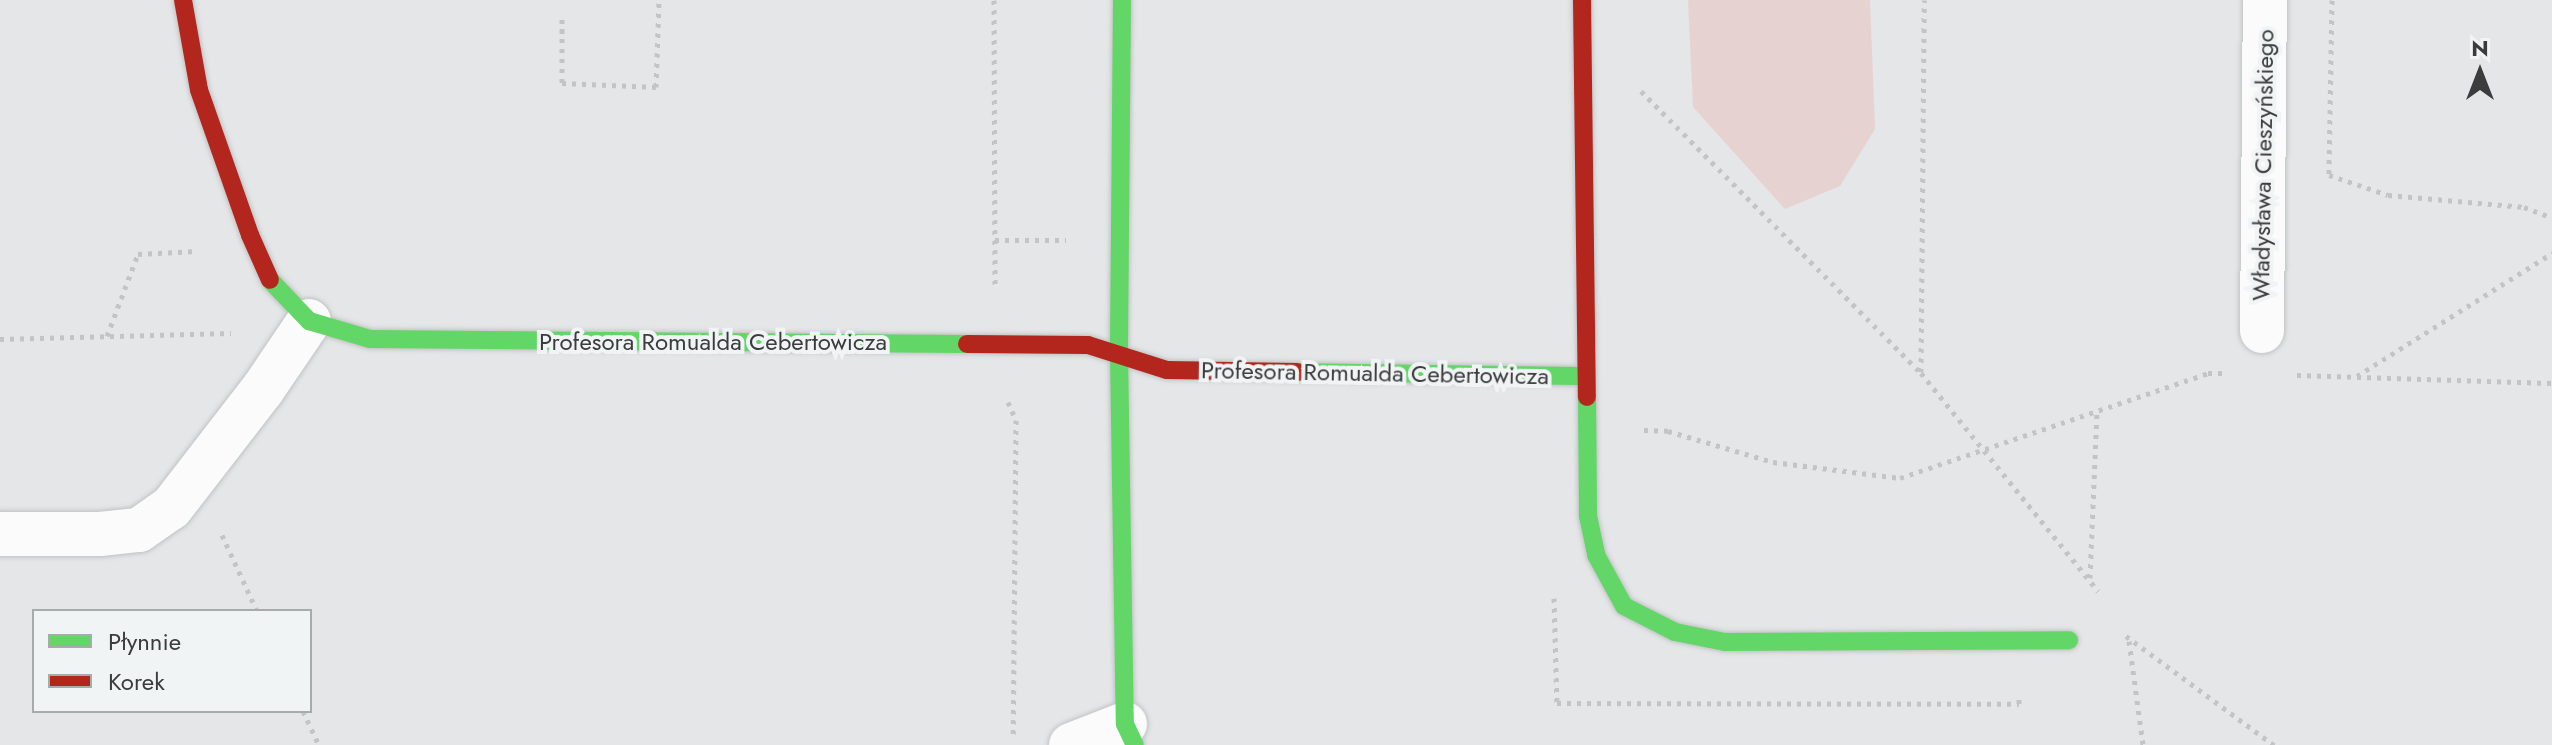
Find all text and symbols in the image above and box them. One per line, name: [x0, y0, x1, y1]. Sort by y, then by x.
street label: Władysława Cieszyńskiego: [2246, 29, 2280, 301]
north arrow: [2440, 32, 2520, 112]
text: N: [2471, 32, 2489, 64]
street label: Profesora Romualda Cebertowicza: [539, 328, 887, 356]
street label: Profesora Romualda Cebertowicza: [1201, 356, 1549, 390]
legend: [32, 609, 312, 713]
text: Płynnie: [108, 624, 181, 659]
text: Korek: [108, 664, 165, 699]

